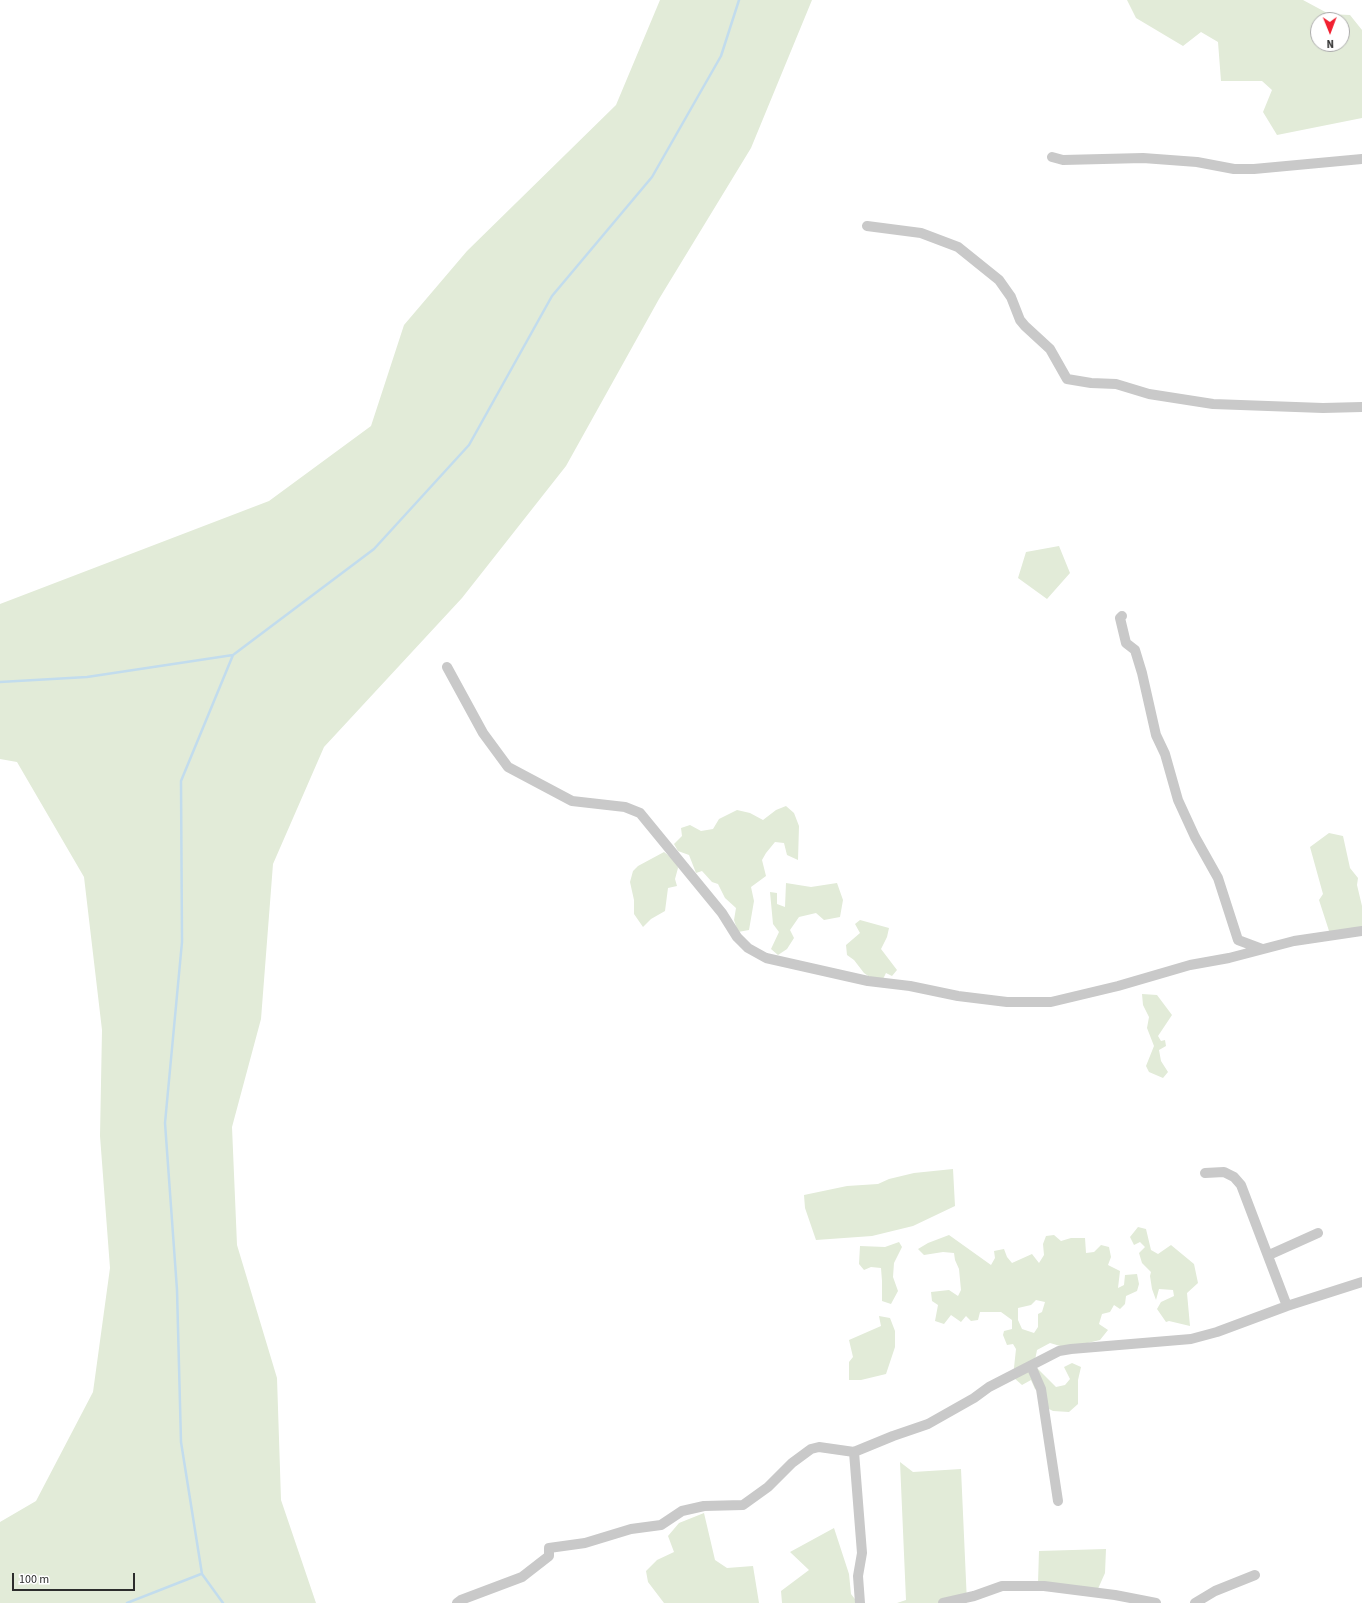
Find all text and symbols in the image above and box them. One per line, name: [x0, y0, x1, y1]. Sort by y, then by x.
north arrow: [1310, 12, 1350, 52]
text: N: [1326, 36, 1334, 51]
scale bar: [14, 1565, 137, 1591]
text: 100 m: [19, 1571, 49, 1588]

